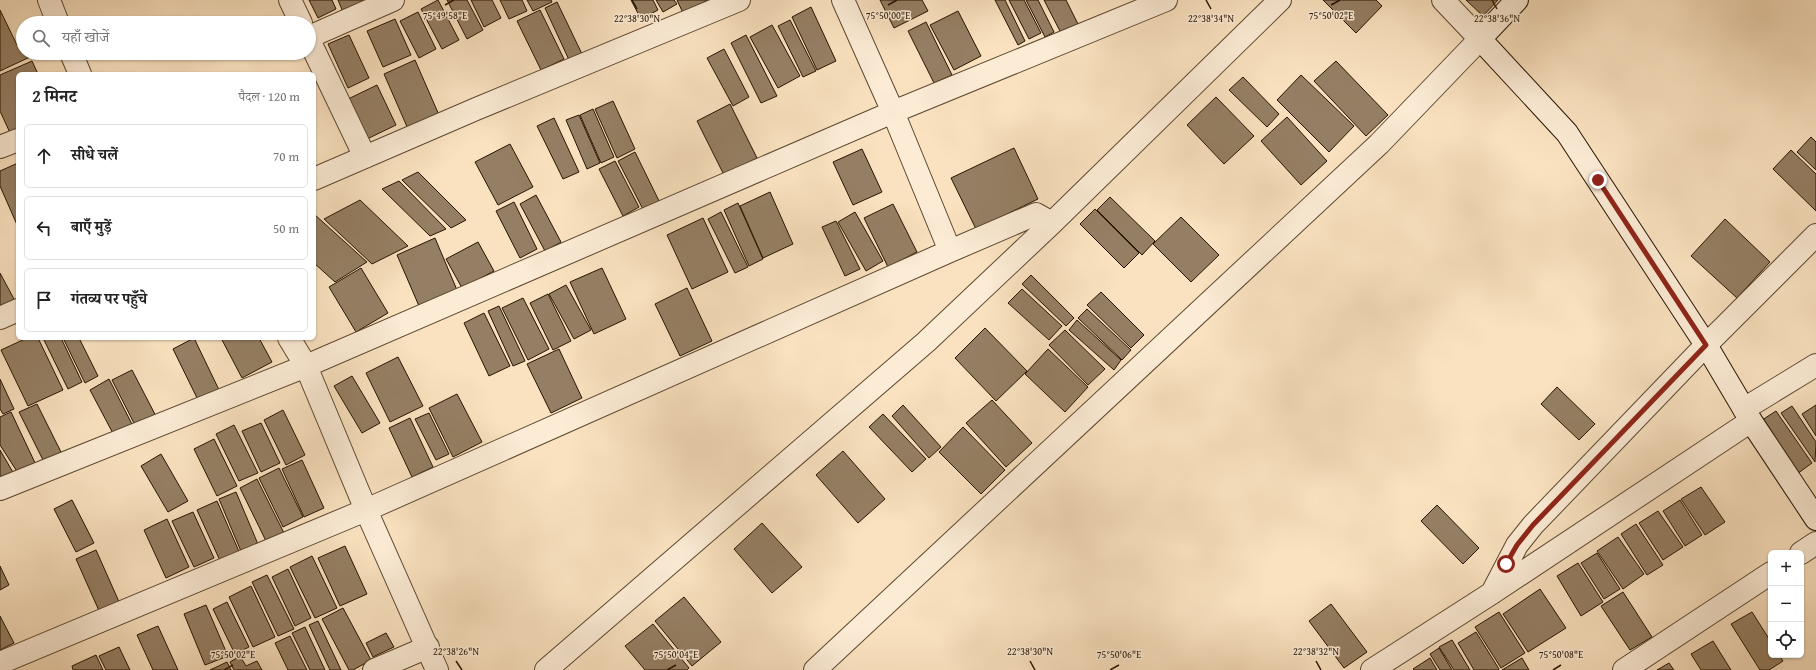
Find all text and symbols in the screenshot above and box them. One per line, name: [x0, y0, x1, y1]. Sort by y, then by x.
text: 75°49'58"E: [423, 8, 467, 23]
text: 75°50'00"E: [866, 8, 910, 23]
text: 75°50'02"E: [1309, 8, 1353, 23]
text: 22°38'30"N: [614, 11, 660, 26]
text: 22°38'34"N: [1188, 11, 1234, 26]
text: 22°38'36"N: [1474, 11, 1520, 26]
search box: [16, 16, 316, 60]
text: यहाँ खोजें: [62, 26, 109, 47]
icon: search: [30, 27, 52, 49]
text: 2 मिनट: [32, 83, 77, 108]
text: पैदल · 120 m: [239, 87, 300, 106]
text: सीधे चलें: [71, 144, 118, 165]
icon: ahead: [33, 145, 55, 167]
text: 70 m: [273, 147, 299, 166]
route end: [1589, 171, 1607, 189]
text: बाएँ मुड़ें: [71, 216, 112, 237]
icon: left: [33, 217, 55, 239]
text: 50 m: [273, 219, 299, 238]
text: गंतव्य पर पहुँचे: [71, 288, 147, 309]
icon: arrive: [33, 289, 55, 311]
map controls: [1768, 550, 1804, 658]
button: +: [1768, 550, 1804, 586]
route start: [1497, 555, 1515, 573]
button: −: [1768, 586, 1804, 622]
button: locate: [1768, 622, 1804, 658]
text: 22°38'26"N: [433, 644, 479, 659]
text: 22°38'30"N: [1007, 644, 1053, 659]
text: 22°38'32"N: [1293, 644, 1339, 659]
text: 75°50'02"E: [211, 647, 255, 662]
text: 75°50'04"E: [654, 647, 698, 662]
text: 75°50'06"E: [1097, 647, 1141, 662]
text: 75°50'08"E: [1539, 647, 1583, 662]

